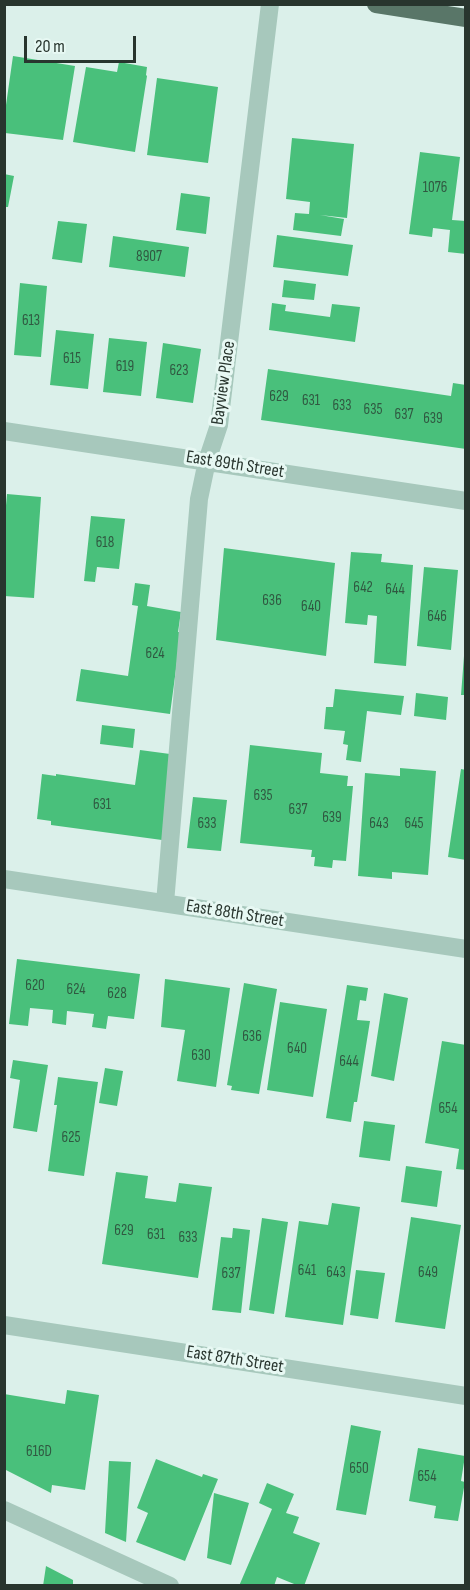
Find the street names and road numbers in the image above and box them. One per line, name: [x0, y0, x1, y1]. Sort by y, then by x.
street label: Bayview Place: [207, 340, 241, 426]
street label: East 89th Street: [184, 447, 286, 483]
street label: East 88th Street: [185, 896, 285, 932]
street label: East 87th Street: [185, 1342, 285, 1378]

